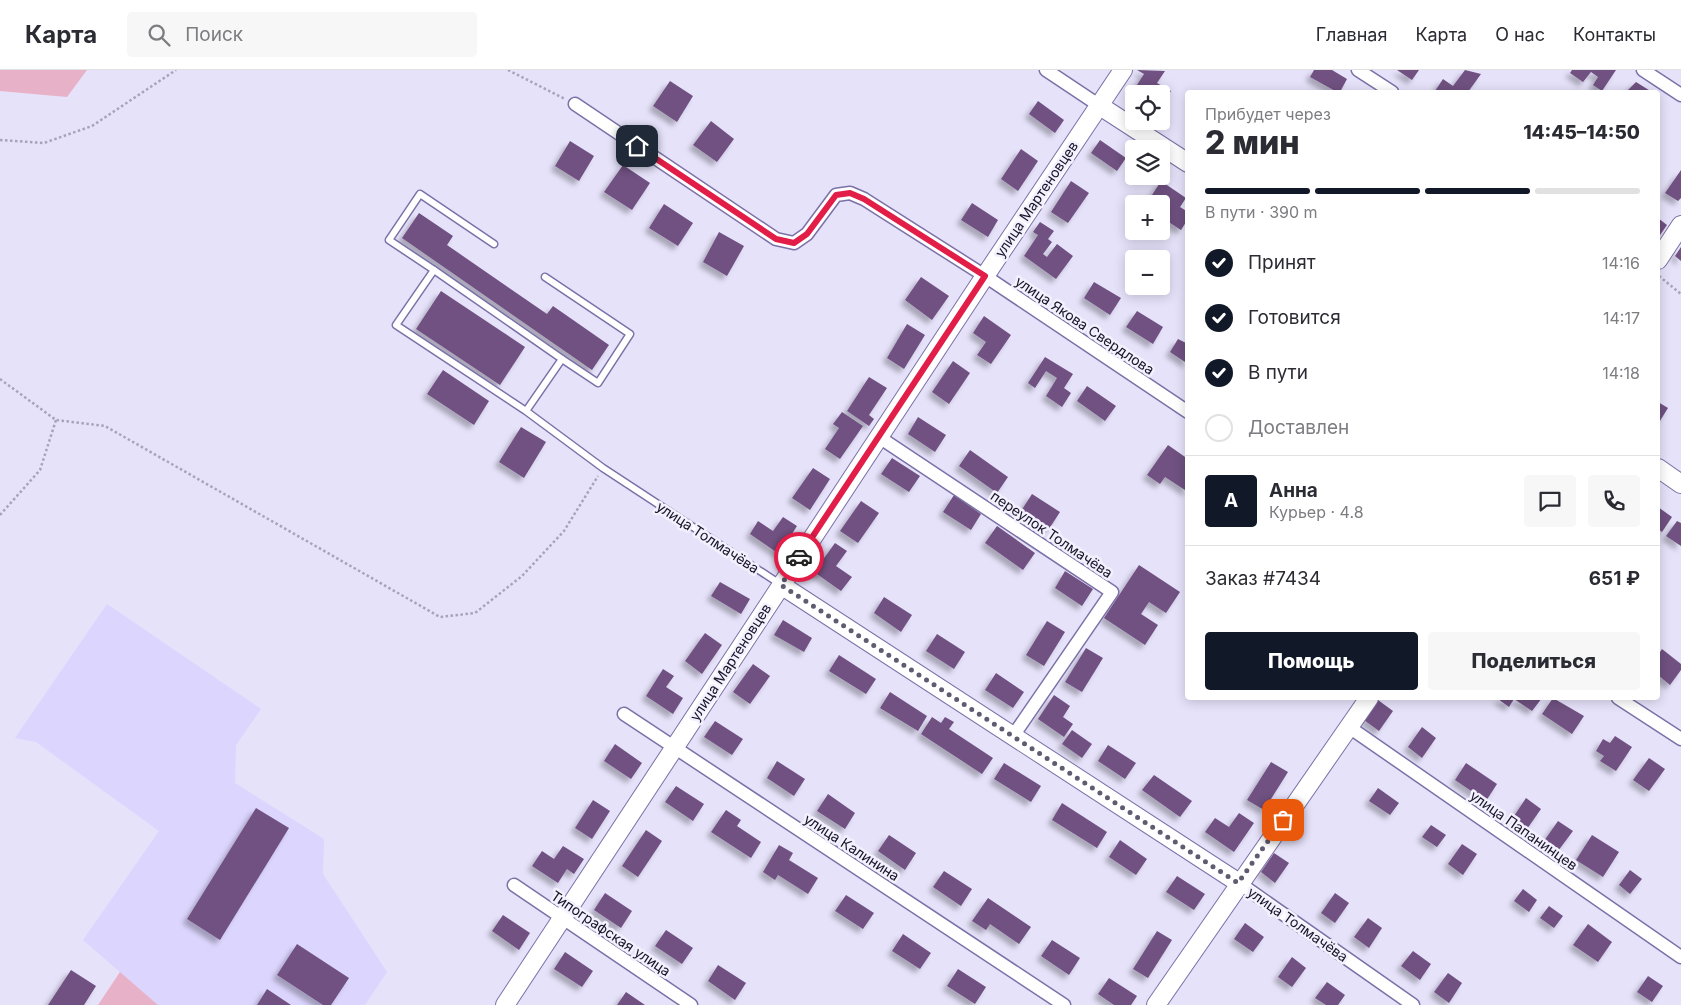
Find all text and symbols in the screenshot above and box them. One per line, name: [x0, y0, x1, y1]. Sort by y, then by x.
search box: [127, 12, 477, 57]
text: Карта: [25, 20, 97, 49]
icon: search: [145, 21, 173, 49]
text: Поиск: [185, 23, 243, 46]
text: Главная: [1316, 24, 1387, 45]
text: Карта: [1415, 24, 1467, 45]
text: О нас: [1495, 24, 1545, 45]
text: Контакты: [1573, 24, 1656, 45]
map controls: [1125, 85, 1170, 295]
button: locate: [1125, 85, 1170, 130]
text: Прибудет через: [1205, 104, 1331, 124]
text: 14:45–14:50: [1523, 121, 1640, 144]
text: 2 мин: [1205, 123, 1300, 162]
pin: [616, 125, 658, 167]
icon: home: [623, 132, 651, 160]
street label: улица Мартеновцев: [991, 138, 1081, 260]
button: layers: [1125, 140, 1170, 185]
button: +: [1125, 195, 1170, 240]
text: В пути · 390 m: [1205, 202, 1318, 222]
icon: check: [1205, 249, 1233, 277]
button: −: [1125, 250, 1170, 295]
text: Принят: [1248, 251, 1316, 274]
text: 14:16: [1602, 253, 1640, 273]
street label: улица Якова Свердлова: [1012, 272, 1158, 378]
icon: check: [1205, 304, 1233, 332]
text: Готовится: [1248, 306, 1341, 329]
text: 14:17: [1603, 308, 1640, 328]
icon: check: [1205, 359, 1233, 387]
text: В пути: [1248, 361, 1308, 384]
text: 14:18: [1602, 363, 1640, 383]
text: Доставлен: [1248, 416, 1349, 439]
button: chat: [1524, 475, 1576, 527]
button: phone: [1588, 475, 1640, 527]
text: Анна: [1269, 479, 1318, 502]
street label: переулок Толмачёва: [988, 487, 1116, 581]
text: А: [1224, 489, 1238, 512]
street label: улица Толмачёва: [654, 498, 762, 576]
text: Курьер · 4.8: [1269, 502, 1364, 522]
courier: [774, 532, 824, 582]
icon: car: [785, 543, 813, 571]
text: Заказ #7434: [1205, 567, 1321, 590]
text: 651 ₽: [1589, 567, 1640, 590]
street label: улица Мартеновцев: [686, 600, 774, 724]
button: Помощь: [1205, 632, 1418, 690]
button: Поделиться: [1428, 632, 1640, 690]
street label: улица Папанинцев: [1467, 787, 1581, 874]
pin: [1262, 799, 1304, 841]
icon: bag: [1269, 806, 1297, 834]
street label: улица Калинина: [801, 810, 903, 884]
street label: улица Толмачёва: [1244, 883, 1352, 965]
street label: Типографская улица: [548, 887, 674, 979]

